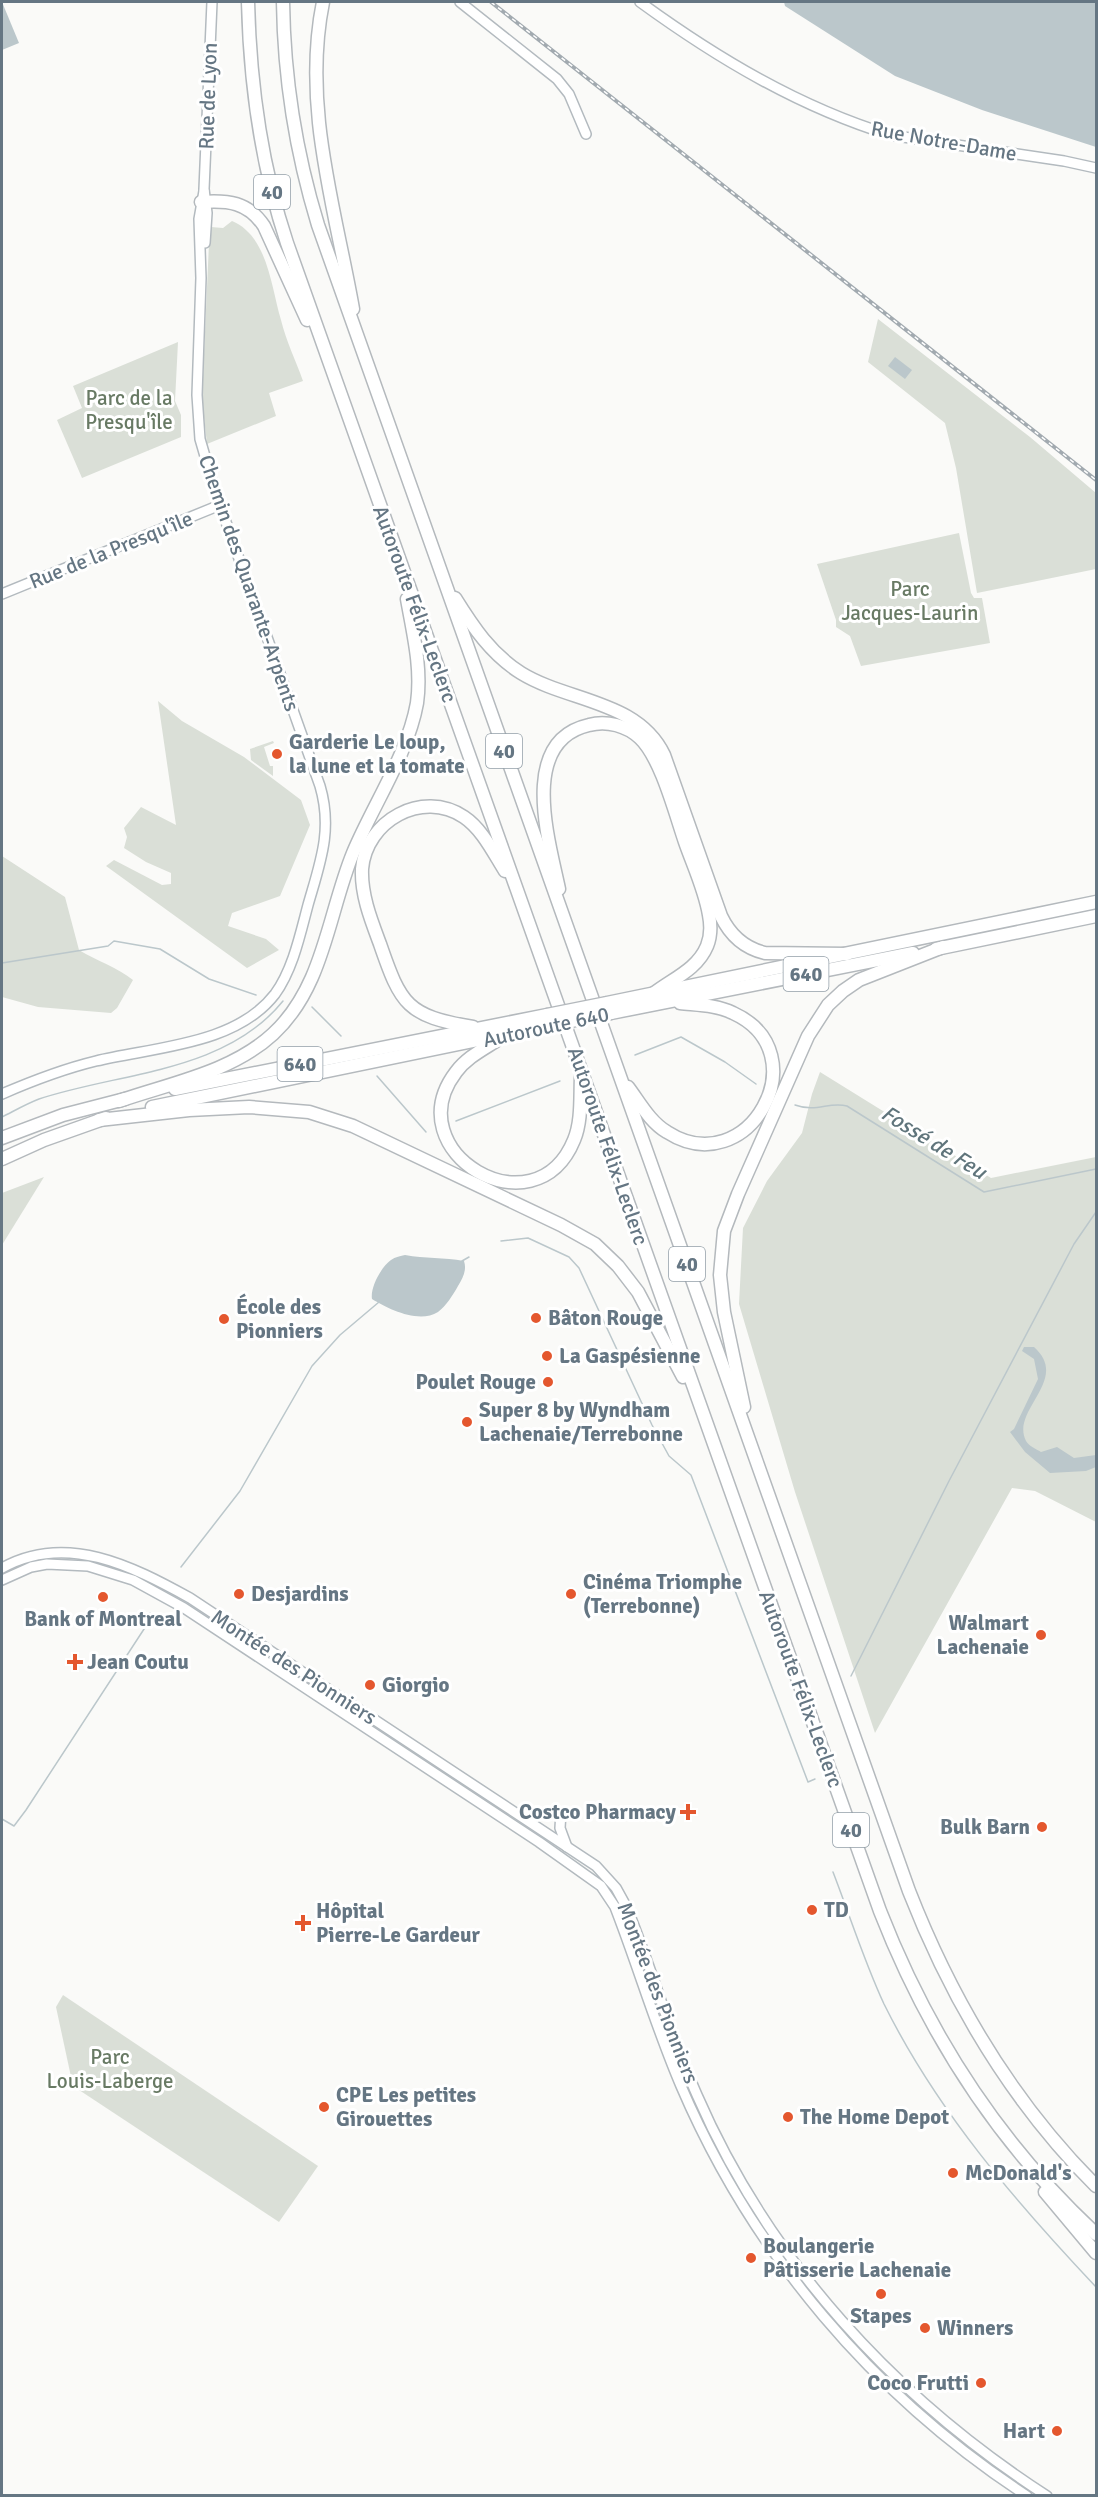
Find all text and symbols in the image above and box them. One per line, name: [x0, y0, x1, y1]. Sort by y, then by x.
street label: Rue de Lyon: [193, 42, 223, 150]
street label: Rue Notre-Dame: [869, 115, 1019, 167]
road number: 40: [254, 175, 290, 209]
park label: Parc de la Presqu'île: [85, 385, 173, 435]
street label: Chemin des Quarante-Arpents: [193, 451, 305, 715]
street label: Autoroute Félix-Leclerc: [367, 502, 463, 706]
street label: Rue de la Presqu'île: [25, 505, 197, 595]
park label: Parc Jacques-Laurin: [841, 576, 979, 626]
place label: Garderie Le loup, la lune et la tomate: [289, 729, 465, 779]
road number: 40: [486, 734, 522, 768]
marker: Garderie Le loup, la lune et la tomate: [270, 747, 284, 761]
road number: 640: [784, 957, 828, 991]
street label: Autoroute 640: [481, 1001, 611, 1053]
street label: Autoroute Félix-Leclerc: [562, 1043, 654, 1249]
road number: 640: [278, 1047, 322, 1081]
water label: Fossé de Feu: [876, 1099, 993, 1186]
road number: 40: [669, 1247, 705, 1281]
place label: École des Pionniers: [236, 1293, 323, 1344]
place label: Bâton Rouge: [548, 1305, 663, 1331]
marker: Bâton Rouge: [529, 1311, 543, 1325]
marker: École des Pionniers: [217, 1312, 231, 1326]
place label: La Gaspésienne: [559, 1343, 700, 1369]
marker: La Gaspésienne: [540, 1349, 554, 1363]
place label: Poulet Rouge: [416, 1369, 536, 1395]
marker: Poulet Rouge: [541, 1375, 555, 1389]
place label: Super 8 by Wyndham Lachenaie/Terrebonne: [479, 1397, 683, 1447]
marker: Super 8 by Wyndham Lachenaie/Terrebonne: [460, 1415, 474, 1429]
place label: Cinéma Triomphe (Terrebonne): [583, 1569, 742, 1619]
place label: Desjardins: [251, 1581, 348, 1607]
marker: Desjardins: [232, 1587, 246, 1601]
marker: Cinéma Triomphe (Terrebonne): [564, 1587, 578, 1601]
street label: Autoroute Félix-Leclerc: [753, 1587, 849, 1791]
marker: Bank of Montreal: [96, 1590, 110, 1604]
street label: Montée des Pionniers: [206, 1604, 382, 1730]
place label: Bank of Montreal: [24, 1606, 182, 1632]
place label: Walmart Lachenaie: [937, 1610, 1029, 1660]
marker: Walmart Lachenaie: [1034, 1628, 1048, 1642]
place label: Jean Coutu: [87, 1649, 189, 1675]
marker: Jean Coutu: [68, 1655, 82, 1669]
place label: Giorgio: [382, 1672, 450, 1698]
marker: Giorgio: [363, 1678, 377, 1692]
place label: Costco Pharmacy: [519, 1799, 677, 1825]
marker: Costco Pharmacy: [681, 1805, 695, 1819]
road number: 40: [833, 1813, 869, 1847]
place label: Bulk Barn: [940, 1814, 1030, 1840]
marker: Bulk Barn: [1035, 1820, 1049, 1834]
place label: TD: [824, 1897, 849, 1923]
place label: Hôpital Pierre-Le Gardeur: [316, 1898, 480, 1948]
street label: Montée des Pionniers: [611, 1899, 705, 2087]
marker: TD: [805, 1903, 819, 1917]
marker: Hôpital Pierre-Le Gardeur: [294, 1914, 312, 1932]
park label: Parc Louis-Laberge: [46, 2044, 174, 2094]
place label: CPE Les petites Girouettes: [336, 2082, 476, 2132]
marker: CPE Les petites Girouettes: [317, 2100, 331, 2114]
place label: The Home Depot: [800, 2104, 949, 2130]
marker: The Home Depot: [781, 2110, 795, 2124]
place label: McDonald's: [965, 2160, 1072, 2186]
marker: McDonald's: [946, 2166, 960, 2180]
place label: Boulangerie Pâtisserie Lachenaie: [763, 2233, 951, 2283]
marker: Boulangerie Pâtisserie Lachenaie: [744, 2251, 758, 2265]
marker: Stapes: [874, 2287, 888, 2301]
place label: Stapes: [850, 2303, 912, 2329]
place label: Winners: [937, 2315, 1013, 2341]
marker: Winners: [918, 2321, 932, 2335]
place label: Coco Frutti: [867, 2370, 969, 2396]
marker: Coco Frutti: [974, 2376, 988, 2390]
place label: Hart: [1003, 2418, 1045, 2444]
marker: Hart: [1050, 2424, 1064, 2438]

